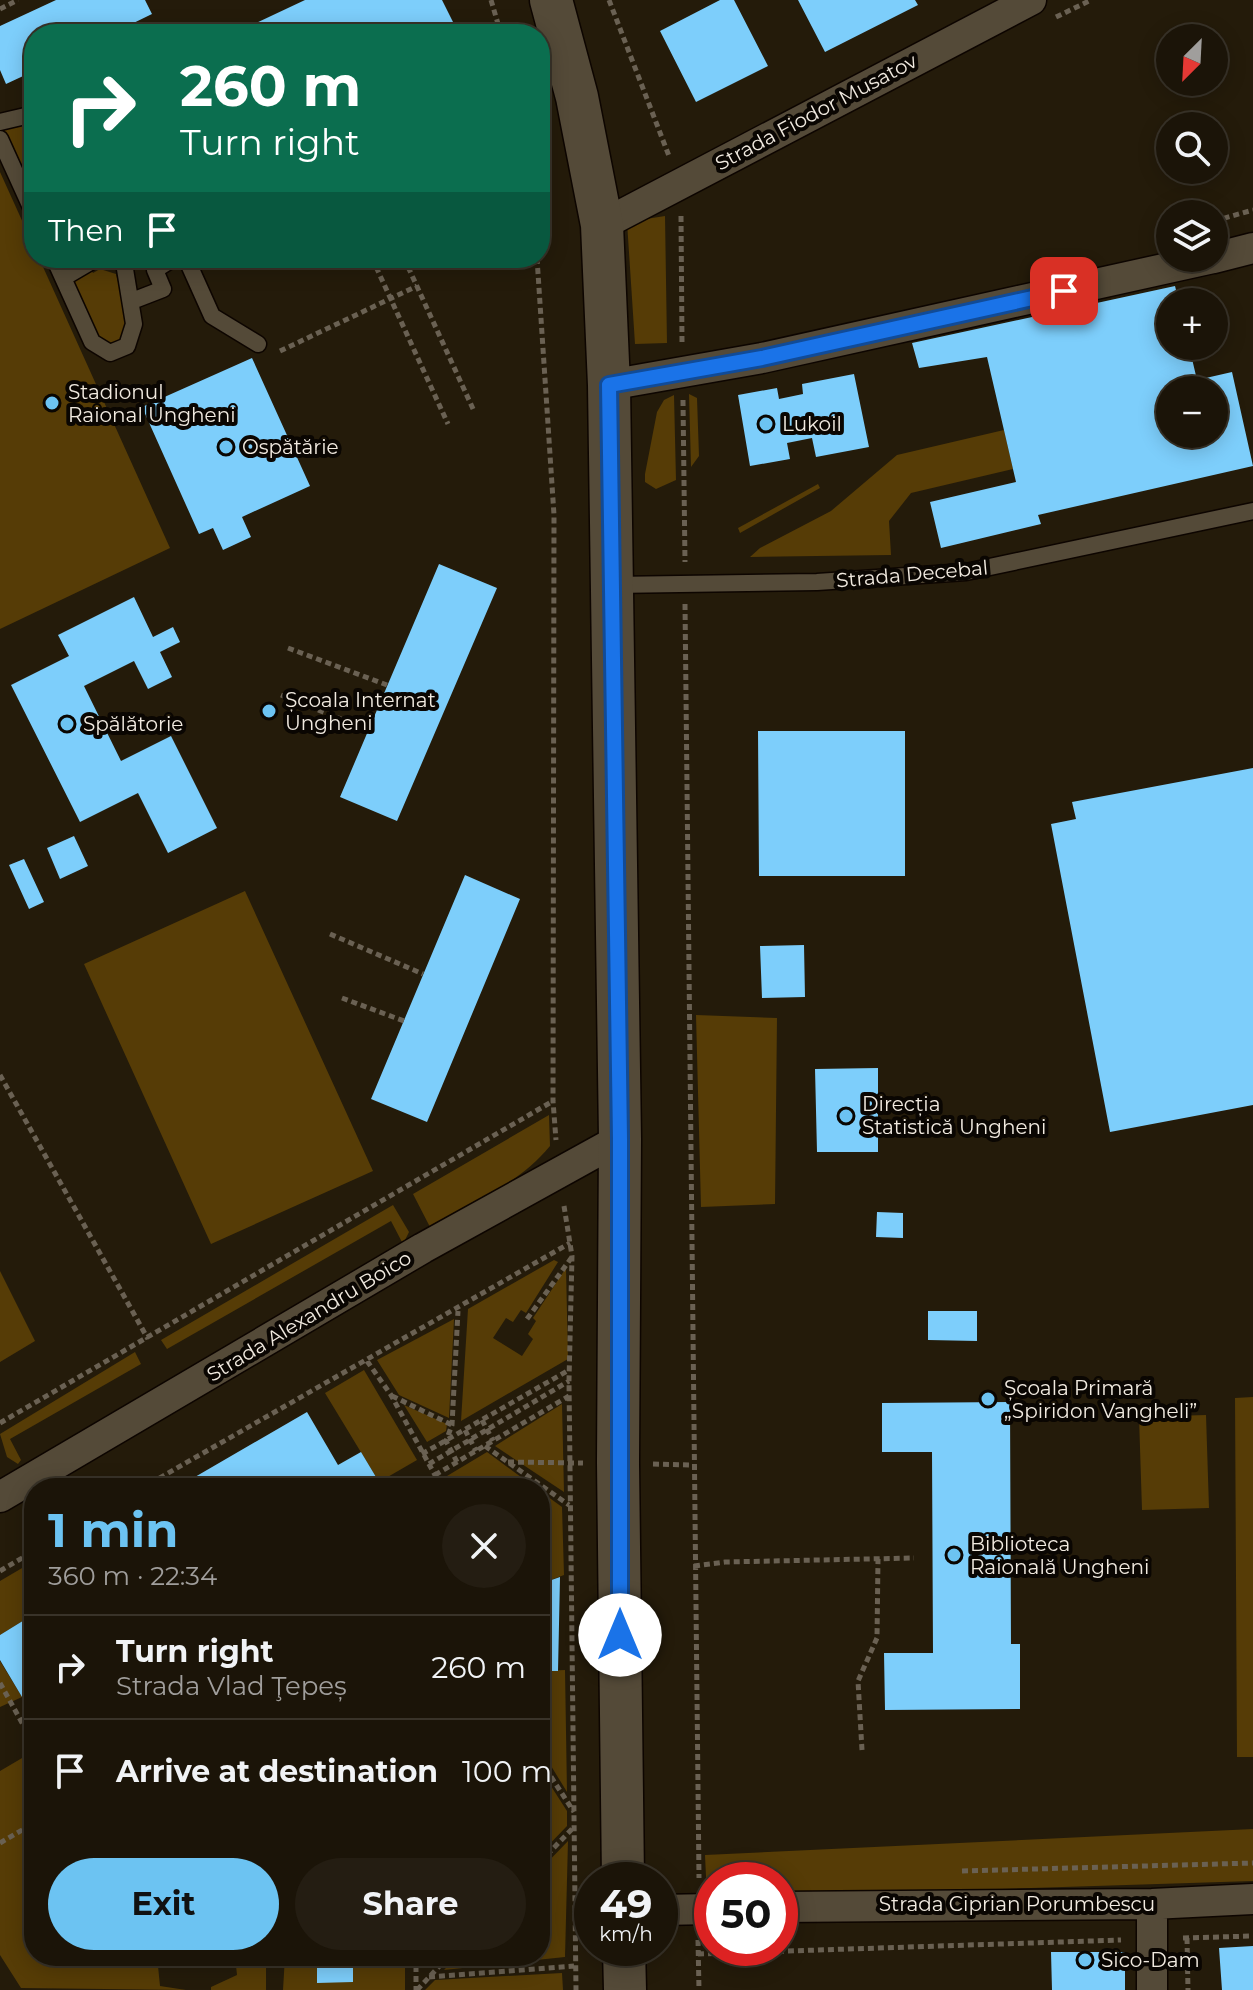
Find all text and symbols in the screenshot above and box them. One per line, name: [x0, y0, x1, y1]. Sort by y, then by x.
north arrow: [1156, 24, 1228, 96]
map controls: [1156, 24, 1228, 448]
street label: Strada Fiodor Musatov: [711, 49, 921, 175]
text: 260 m: [180, 52, 361, 120]
icon: right: [48, 56, 152, 160]
button: search: [1156, 112, 1228, 184]
text: Turn right: [180, 120, 360, 164]
button: layers: [1156, 200, 1228, 272]
icon: arrive: [140, 208, 184, 252]
text: Then: [48, 212, 124, 249]
pin: [1030, 257, 1098, 325]
icon: arrive: [1042, 269, 1086, 313]
button: +: [1156, 288, 1228, 360]
button: −: [1156, 376, 1228, 448]
place label: Stadionul Raional Ungheni: [68, 380, 236, 427]
marker: Stadionul Raional Ungheni: [43, 394, 61, 412]
place label: Lukoil: [782, 412, 842, 436]
marker: Lukoil: [757, 415, 775, 433]
place label: Ospătărie: [242, 435, 339, 459]
marker: Ospătărie: [217, 438, 235, 456]
street label: Strada Decebal: [835, 555, 989, 593]
place label: Școala Internat Ungheni: [285, 688, 436, 735]
marker: Școala Internat Ungheni: [260, 702, 278, 720]
place label: Spălătorie: [83, 712, 183, 736]
marker: Spălătorie: [58, 715, 76, 733]
place label: Direcția Statistică Ungheni: [862, 1092, 1046, 1139]
marker: Direcția Statistică Ungheni: [837, 1107, 855, 1125]
street label: Strada Alexandru Boico: [202, 1245, 416, 1387]
place label: Școala Primară „Spiridon Vangheli”: [1004, 1376, 1197, 1423]
marker: Școala Primară „Spiridon Vangheli”: [979, 1390, 997, 1408]
text: 1 min: [48, 1501, 178, 1559]
button: close: [442, 1504, 526, 1588]
place label: Biblioteca Raională Ungheni: [970, 1532, 1149, 1579]
marker: Biblioteca Raională Ungheni: [945, 1546, 963, 1564]
text: 360 m · 22:34: [48, 1560, 217, 1592]
position arrow: [578, 1593, 662, 1677]
text: Turn right: [116, 1633, 273, 1670]
icon: right: [48, 1645, 92, 1689]
text: 260 m: [431, 1649, 526, 1686]
text: Strada Vlad Ţepeș: [116, 1670, 347, 1702]
icon: arrive: [48, 1749, 92, 1793]
text: Arrive at destination: [116, 1753, 438, 1790]
text: 100 m: [462, 1753, 552, 1790]
button: Exit: [48, 1858, 279, 1950]
button: Share: [295, 1858, 526, 1950]
speed limit sign: 50: [694, 1862, 798, 1966]
text: 49: [600, 1879, 652, 1928]
street label: Strada Ciprian Porumbescu: [879, 1892, 1155, 1916]
text: km/h: [599, 1922, 653, 1946]
place label: Sico-Dam: [1101, 1948, 1200, 1972]
marker: Sico-Dam: [1076, 1951, 1094, 1969]

